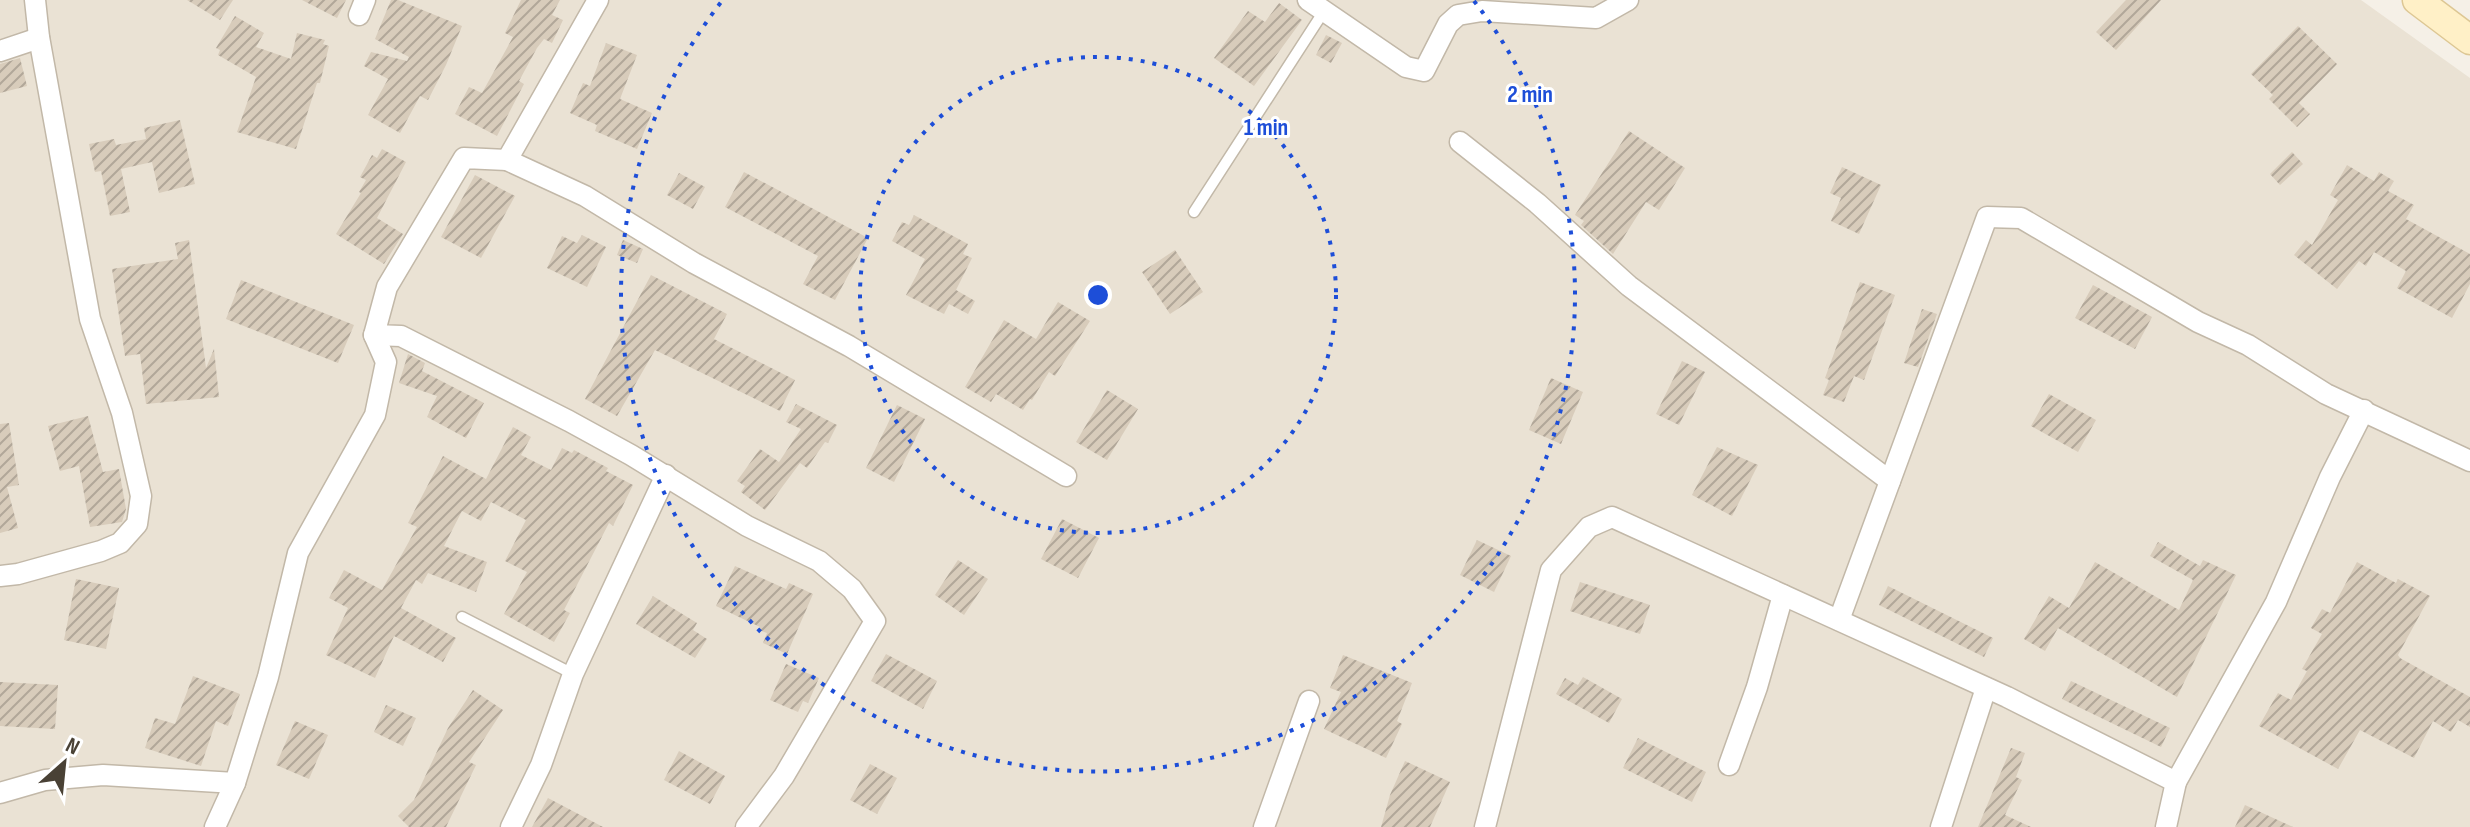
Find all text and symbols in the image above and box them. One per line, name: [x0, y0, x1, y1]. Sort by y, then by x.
text: 2 min: [1507, 80, 1553, 109]
text: 1 min: [1244, 113, 1288, 142]
centre of rings: [1084, 281, 1112, 309]
north arrow: [24, 723, 104, 803]
text: N: [61, 732, 84, 761]

